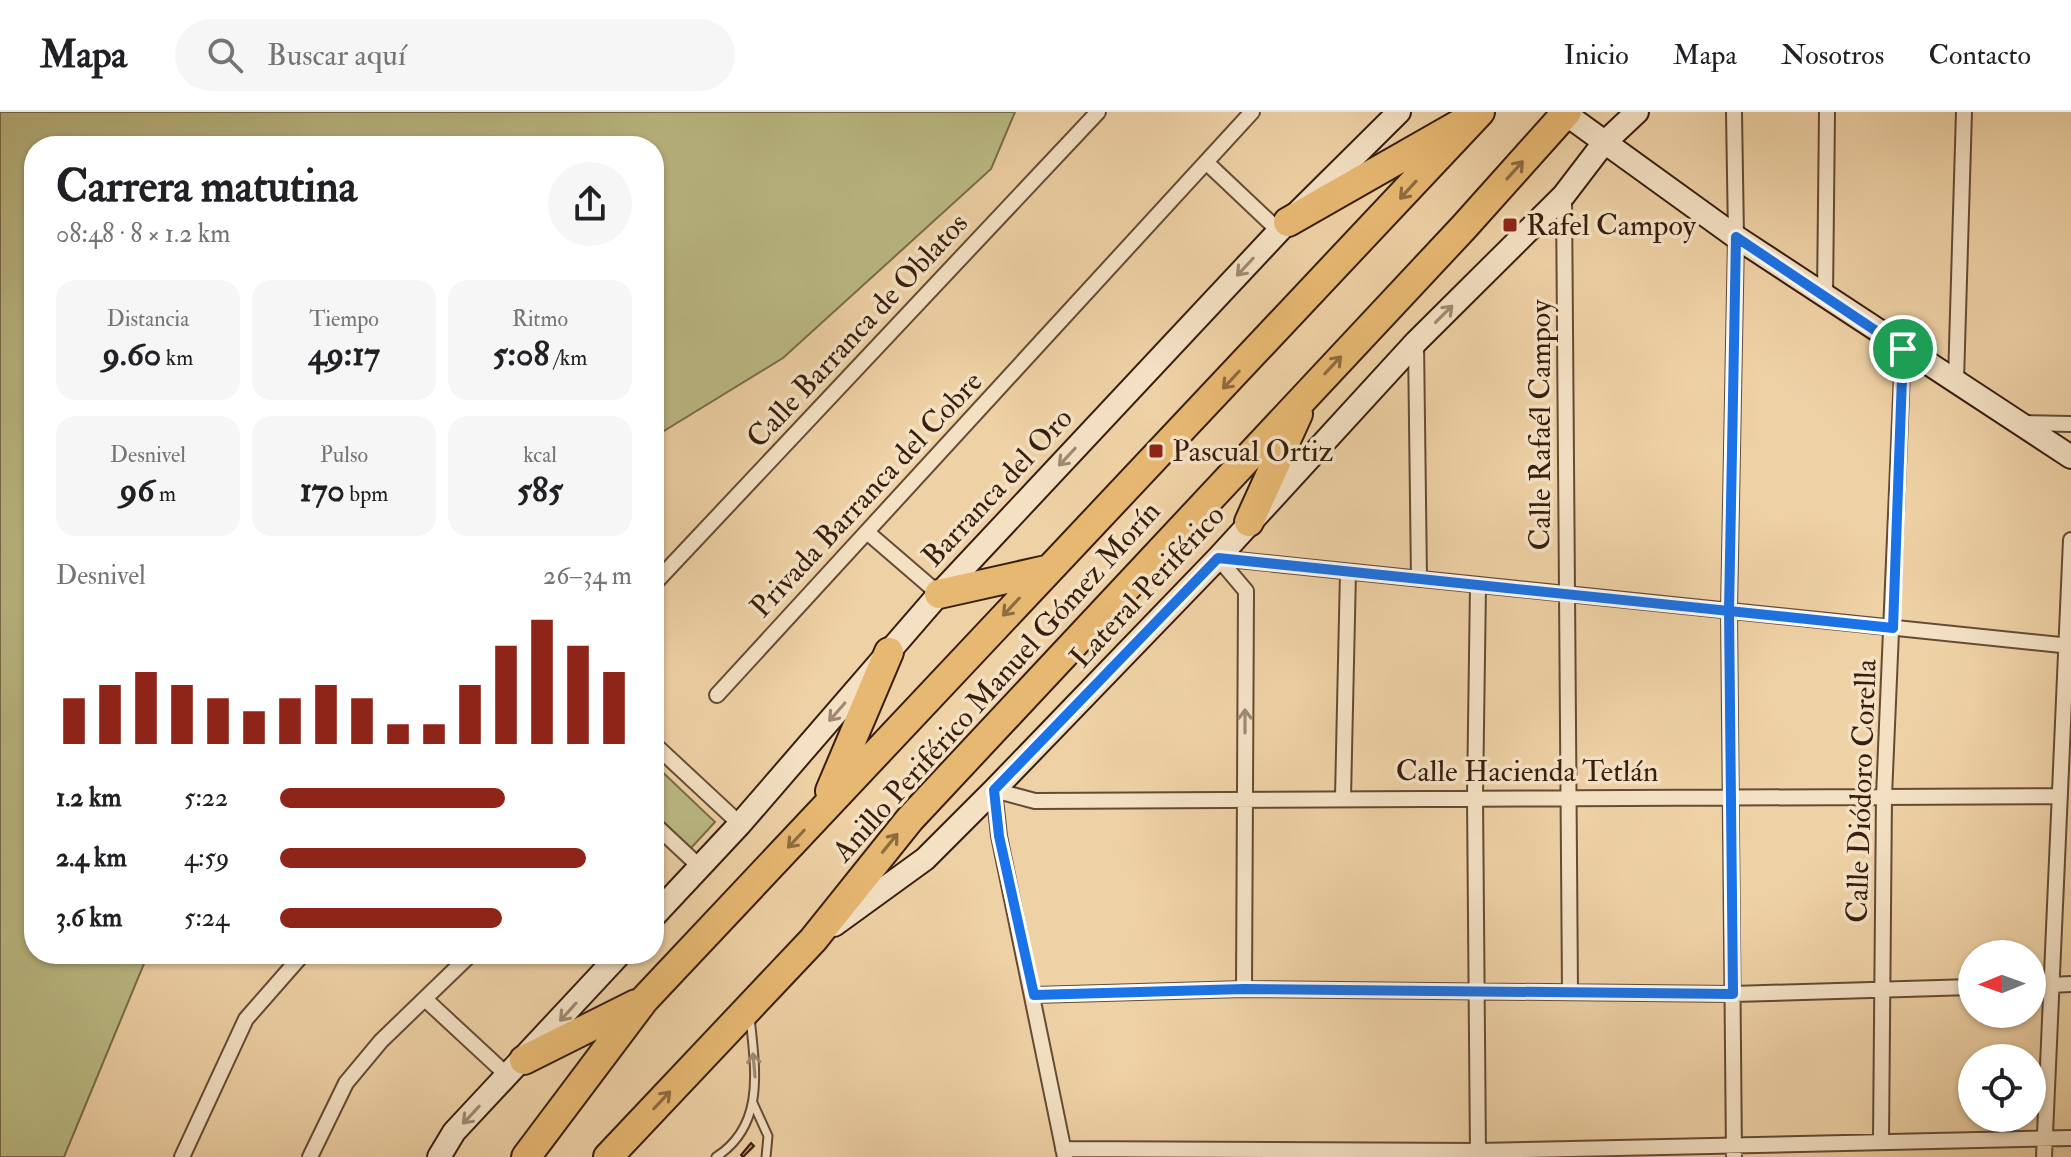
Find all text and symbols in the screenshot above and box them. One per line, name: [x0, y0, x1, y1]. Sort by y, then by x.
search box: [175, 19, 735, 91]
text: Mapa: [40, 31, 127, 79]
icon: search: [203, 33, 247, 77]
text: Buscar aquí: [267, 37, 406, 74]
text: Inicio: [1564, 38, 1629, 73]
text: Mapa: [1673, 38, 1737, 73]
text: Nosotros: [1781, 38, 1884, 73]
text: Contacto: [1928, 38, 2031, 73]
text: Carrera matutina: [56, 160, 357, 215]
one-way arrow: [1506, 161, 1524, 181]
button: share: [548, 162, 632, 246]
one-way arrow: [1400, 180, 1418, 200]
street label: Calle Barranca de Oblatos: [739, 205, 976, 456]
place label: Rafel Campoy: [1526, 207, 1697, 244]
marker: Rafel Campoy: [1501, 216, 1519, 234]
text: 08:48 · 8 × 1.2 km: [56, 218, 230, 250]
one-way arrow: [1236, 256, 1255, 276]
street label: Calle Rafaél Campoy: [1522, 299, 1559, 550]
text: Distancia: [107, 305, 189, 333]
text: Tiempo: [309, 305, 379, 333]
text: Ritmo: [512, 305, 568, 333]
one-way arrow: [1434, 305, 1454, 324]
pin: [1869, 315, 1937, 383]
icon: arrive: [1881, 327, 1925, 371]
text: 9.60: [103, 333, 161, 376]
text: 49:17: [308, 333, 380, 376]
text: 5:08: [493, 333, 549, 376]
text: km: [161, 344, 193, 372]
text: /km: [549, 344, 587, 372]
one-way arrow: [1324, 355, 1343, 375]
street label: Privada Barranca del Cobre: [742, 363, 990, 625]
one-way arrow: [1222, 370, 1240, 390]
street label: Barranca del Oro: [914, 400, 1080, 575]
place label: Pascual Ortiz: [1172, 433, 1333, 470]
text: Desnivel: [110, 441, 186, 469]
text: Pulso: [320, 441, 368, 469]
text: kcal: [523, 441, 557, 469]
marker: Pascual Ortiz: [1147, 442, 1165, 460]
one-way arrow: [1059, 446, 1077, 466]
text: 96: [120, 469, 154, 512]
text: 170: [300, 469, 345, 512]
text: 585: [517, 469, 563, 512]
text: m: [154, 480, 176, 508]
text: bpm: [345, 480, 388, 508]
street label: Anillo Periférico Manuel Gómez Morín: [824, 493, 1168, 870]
street label: Lateral Periférico: [1062, 497, 1232, 676]
text: Desnivel: [56, 560, 146, 592]
text: 26–34 m: [543, 560, 632, 592]
one-way arrow: [1002, 597, 1020, 617]
street label: Calle Diódoro Corella: [1838, 658, 1885, 923]
one-way arrow: [828, 701, 846, 721]
one-way arrow: [1237, 708, 1253, 735]
street label: Calle Hacienda Tetlán: [1396, 753, 1658, 790]
text: 1.2 km: [56, 782, 122, 814]
text: 5:22: [184, 782, 228, 814]
one-way arrow: [786, 829, 805, 849]
one-way arrow: [882, 833, 899, 854]
text: 2.4 km: [56, 842, 127, 874]
text: 4:59: [184, 842, 229, 874]
text: 3.6 km: [56, 902, 122, 934]
text: 5:24: [184, 902, 229, 934]
north arrow: [1958, 940, 2046, 1028]
map controls: [1958, 940, 2046, 1132]
one-way arrow: [558, 1002, 577, 1022]
button: locate: [1958, 1044, 2046, 1132]
one-way arrow: [746, 1052, 761, 1079]
one-way arrow: [652, 1091, 671, 1110]
one-way arrow: [462, 1104, 480, 1124]

